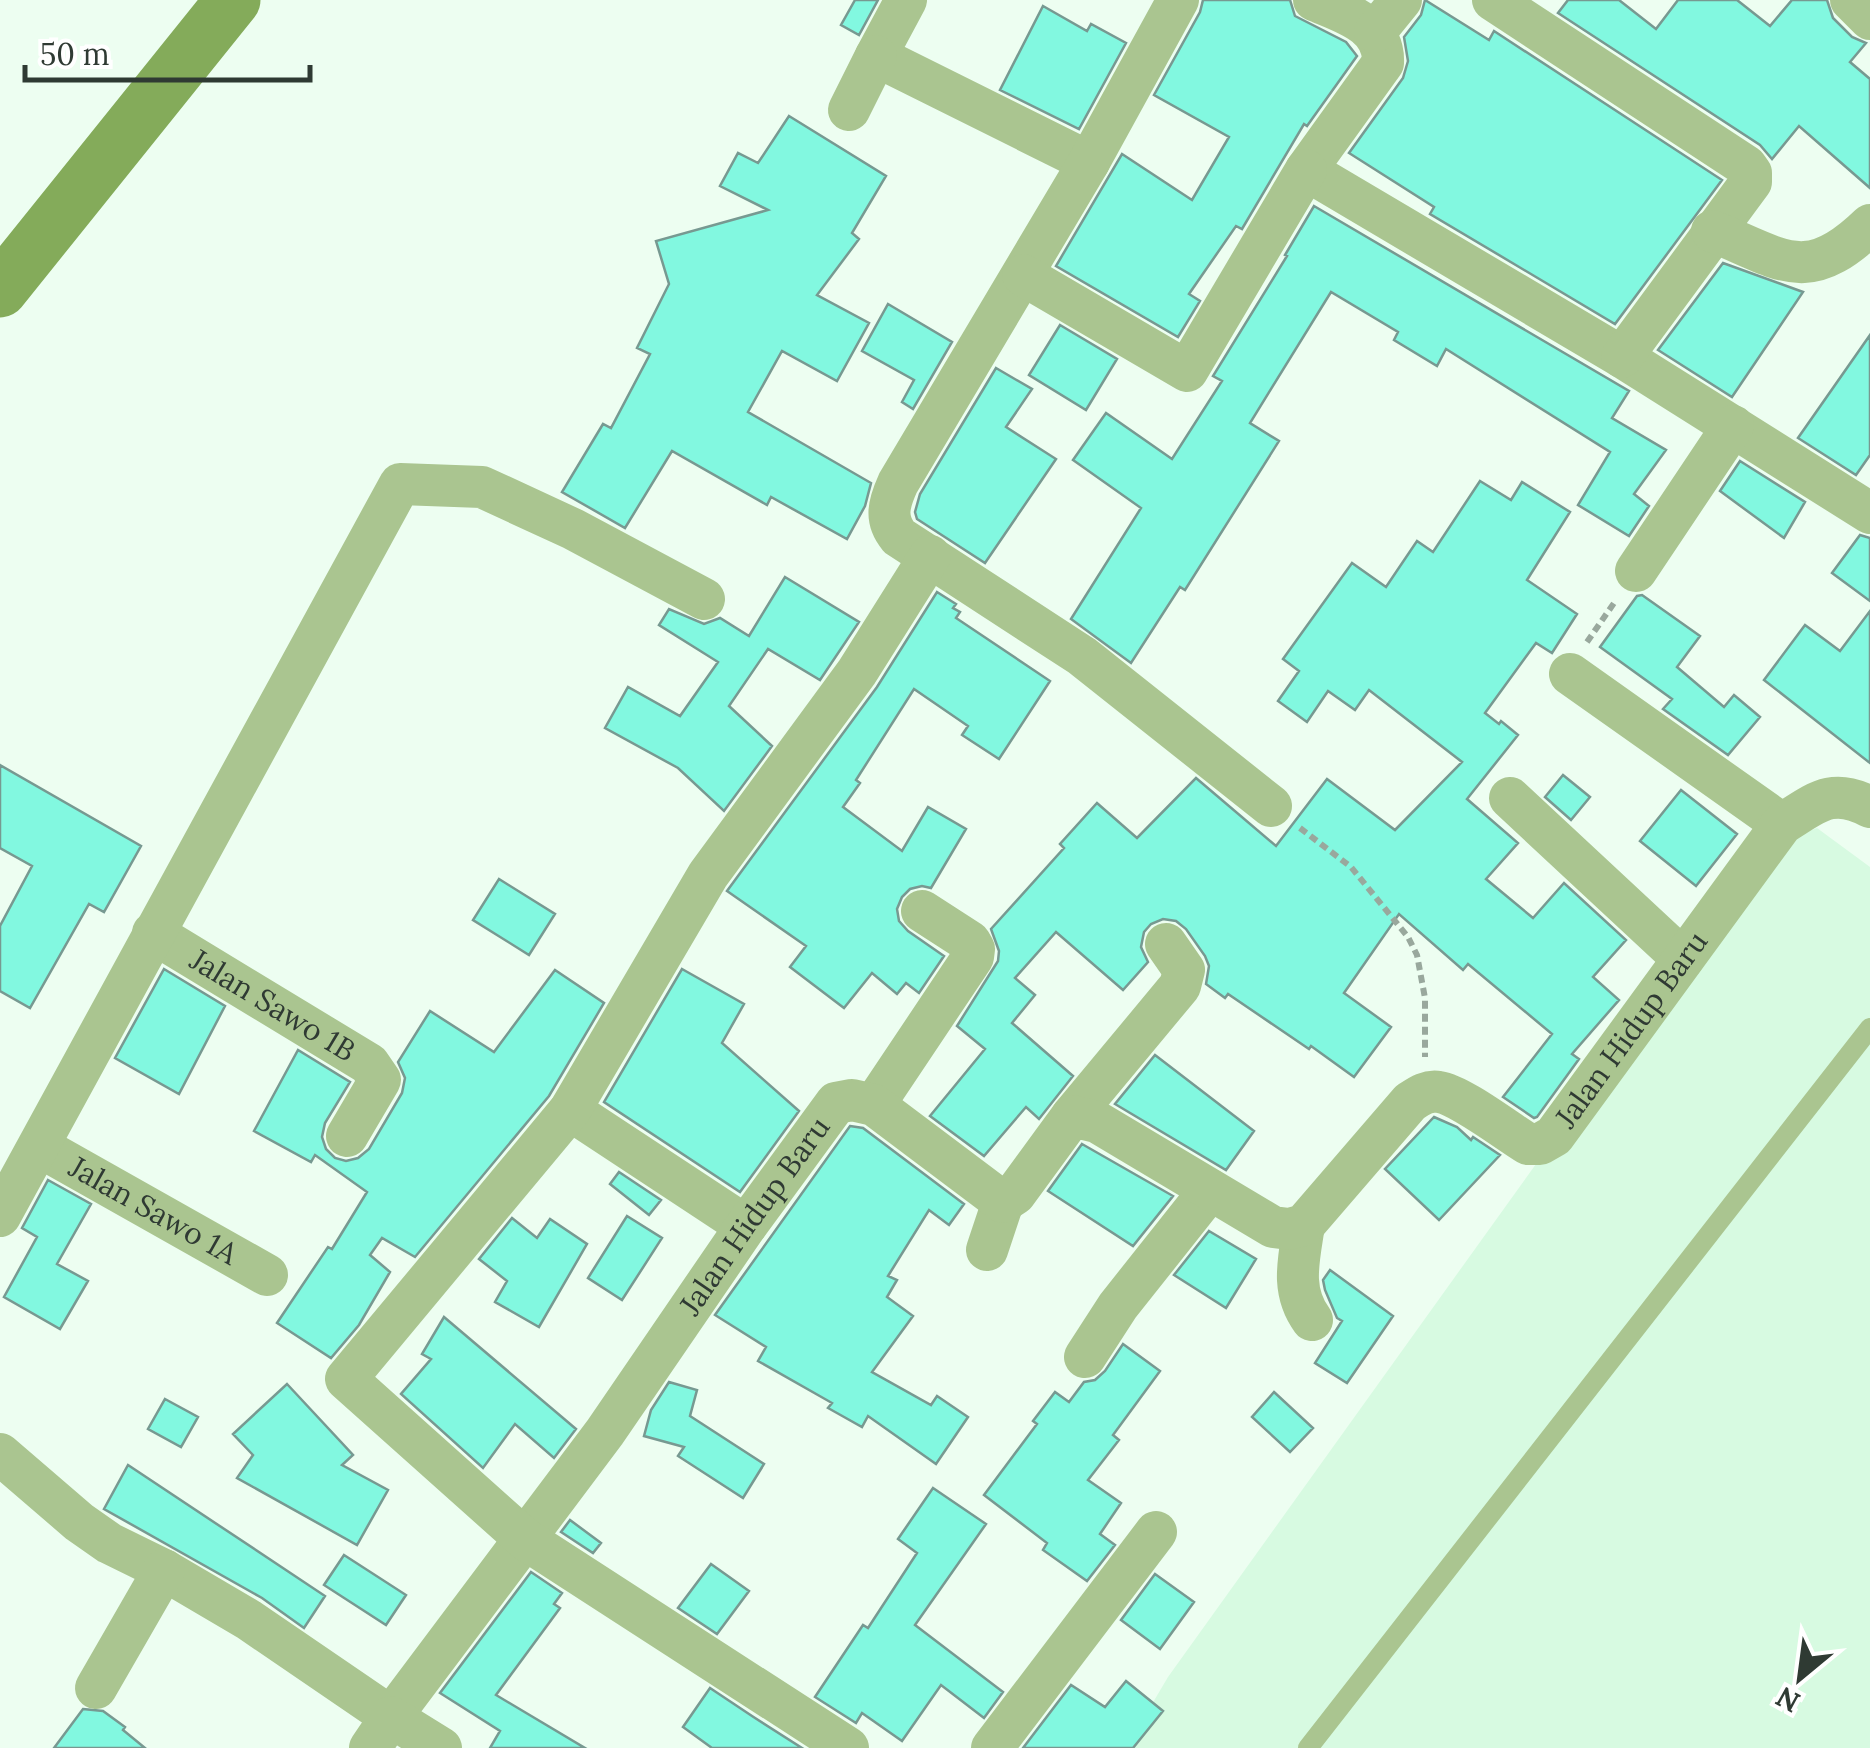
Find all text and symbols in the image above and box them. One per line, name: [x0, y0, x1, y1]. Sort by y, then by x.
scale bar: [25, 20, 310, 82]
text: 50 m: [40, 35, 110, 73]
street label: Jalan Hidup Baru: [1546, 923, 1715, 1136]
street label: Jalan Sawo 1B: [183, 940, 363, 1069]
street label: Jalan Hidup Baru: [670, 1109, 838, 1323]
street label: Jalan Sawo 1A: [62, 1147, 246, 1273]
north arrow: [1750, 1628, 1850, 1728]
text: N: [1770, 1679, 1806, 1721]

